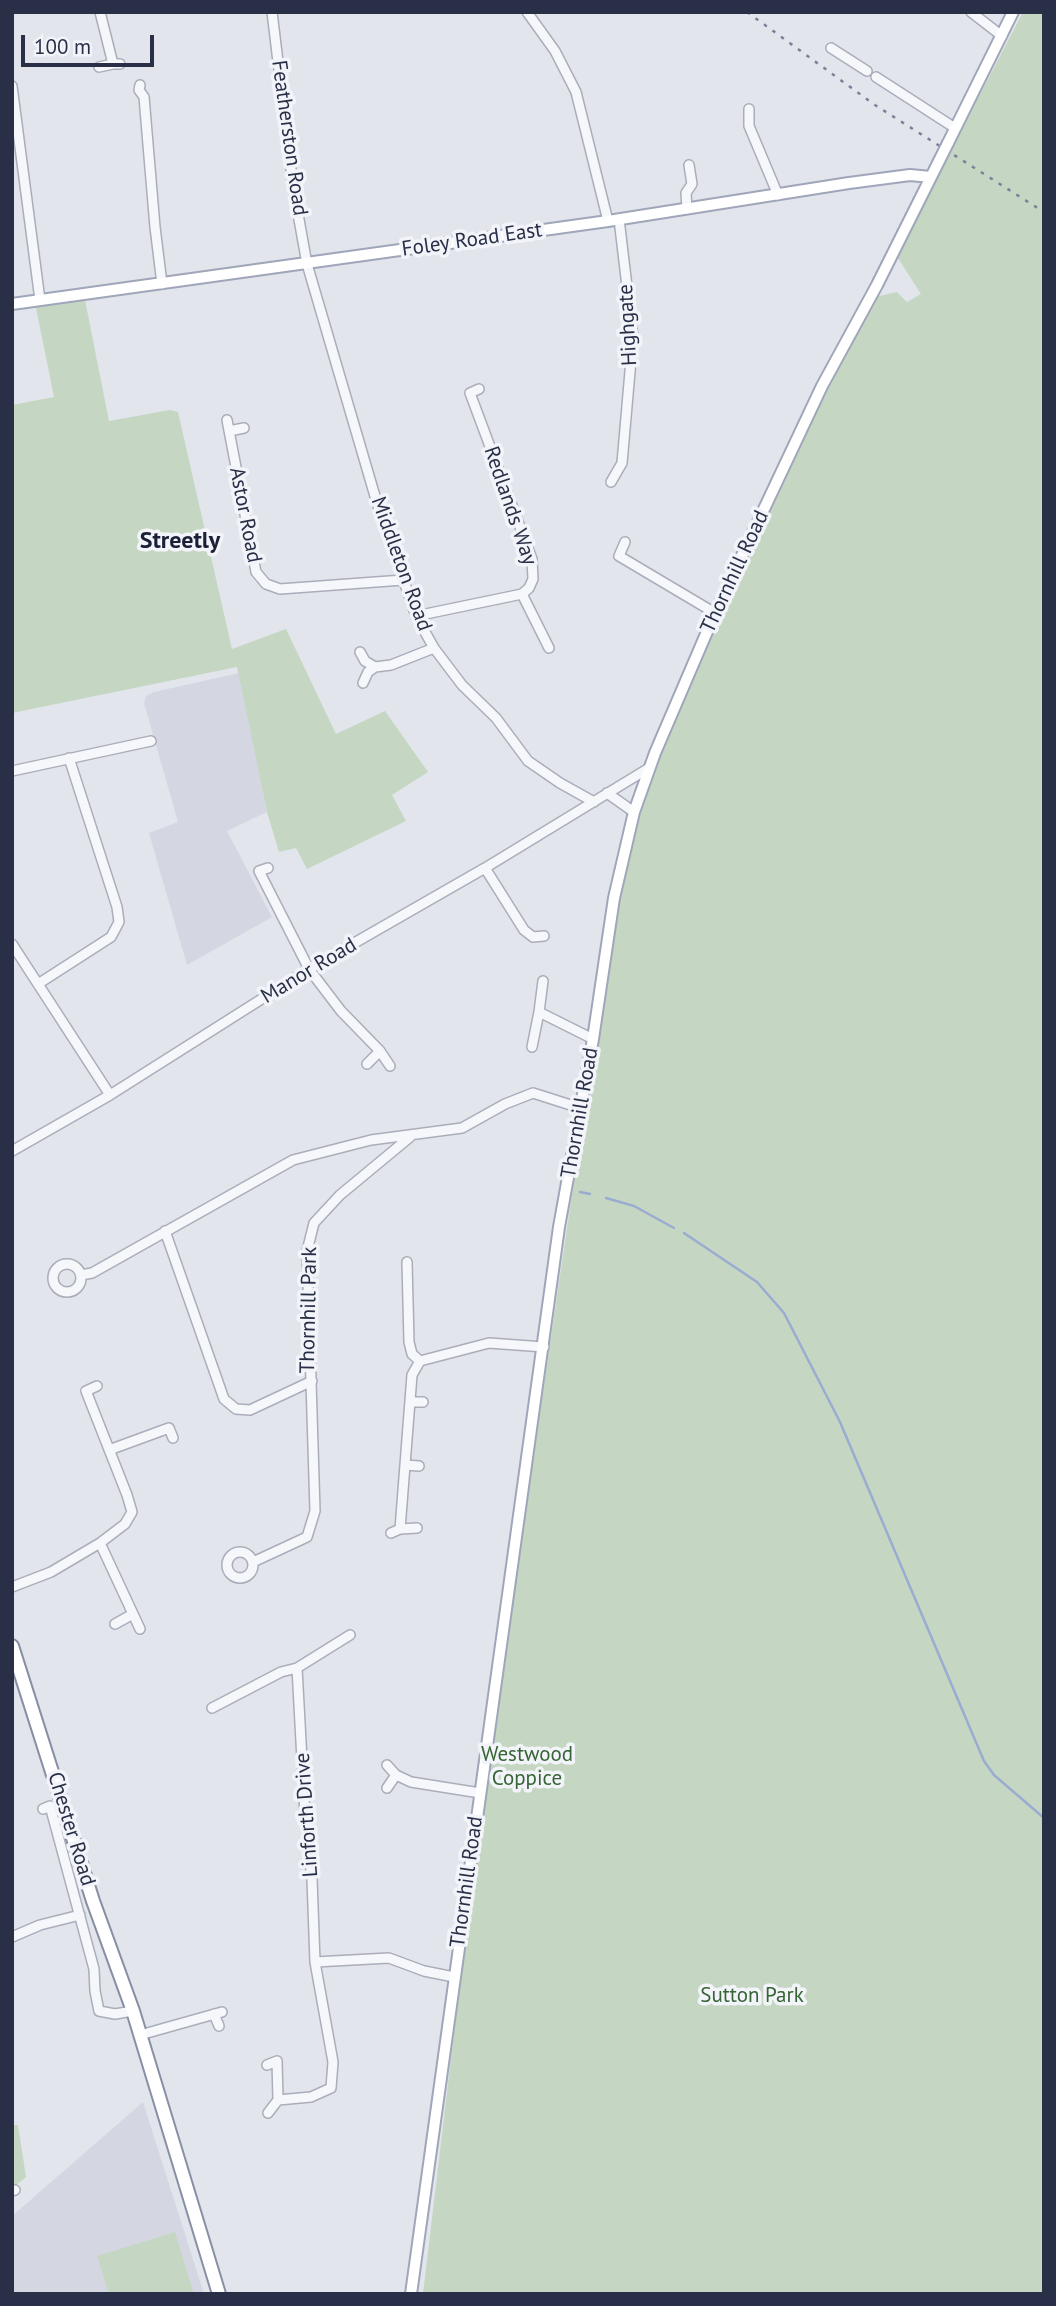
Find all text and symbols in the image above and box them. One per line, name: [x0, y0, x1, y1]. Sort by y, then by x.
scale bar: [24, 21, 158, 65]
text: 100 m: [34, 33, 91, 60]
street label: Featherston Road: [266, 59, 312, 217]
street label: Foley Road East: [400, 218, 544, 262]
street label: Highgate: [613, 284, 643, 366]
street label: Redlands Way: [478, 443, 542, 569]
street label: Astor Road: [223, 465, 267, 565]
street label: Middleton Road: [365, 493, 437, 635]
street label: Thornhill Road: [696, 507, 774, 637]
district label: Streetly: [140, 527, 220, 555]
street label: Manor Road: [257, 933, 361, 1009]
street label: Thornhill Road: [556, 1046, 604, 1180]
street label: Thornhill Park: [295, 1246, 323, 1374]
park label: Westwood Coppice: [481, 1742, 573, 1792]
street label: Linforth Drive: [290, 1752, 324, 1878]
street label: Chester Road: [42, 1769, 100, 1889]
street label: Thornhill Road: [445, 1815, 489, 1949]
park label: Sutton Park: [700, 1983, 804, 2009]

